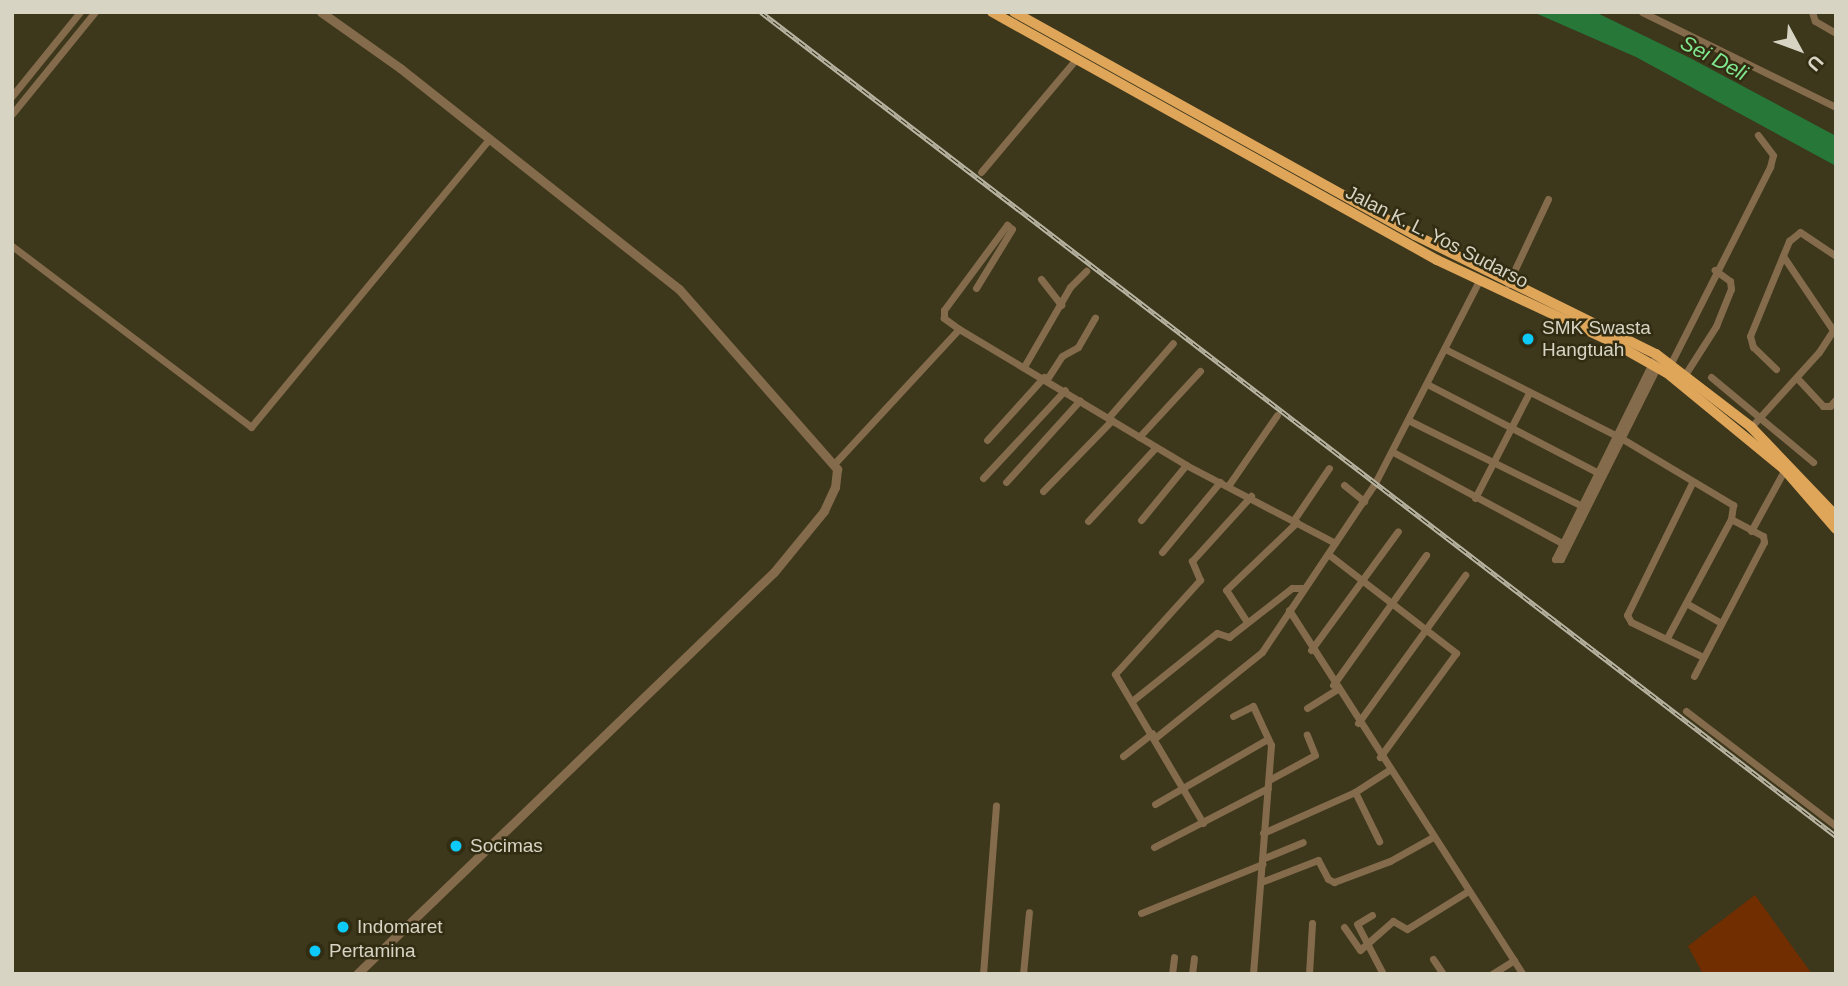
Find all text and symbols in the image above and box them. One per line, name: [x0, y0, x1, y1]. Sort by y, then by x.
north arrow: [1764, 14, 1834, 84]
water label: Sei Deli: [1676, 30, 1752, 86]
text: U: [1803, 51, 1828, 75]
street label: Jalan K. L. Yos Sudarso: [1342, 181, 1532, 293]
place label: SMK Swasta Hangtuah: [1542, 317, 1651, 361]
marker: SMK Swasta Hangtuah: [1520, 331, 1536, 347]
place label: Socimas: [470, 835, 543, 857]
marker: Socimas: [448, 838, 464, 854]
place label: Indomaret: [357, 916, 443, 938]
marker: Indomaret: [335, 919, 351, 935]
place label: Pertamina: [329, 940, 416, 962]
marker: Pertamina: [307, 943, 323, 959]

